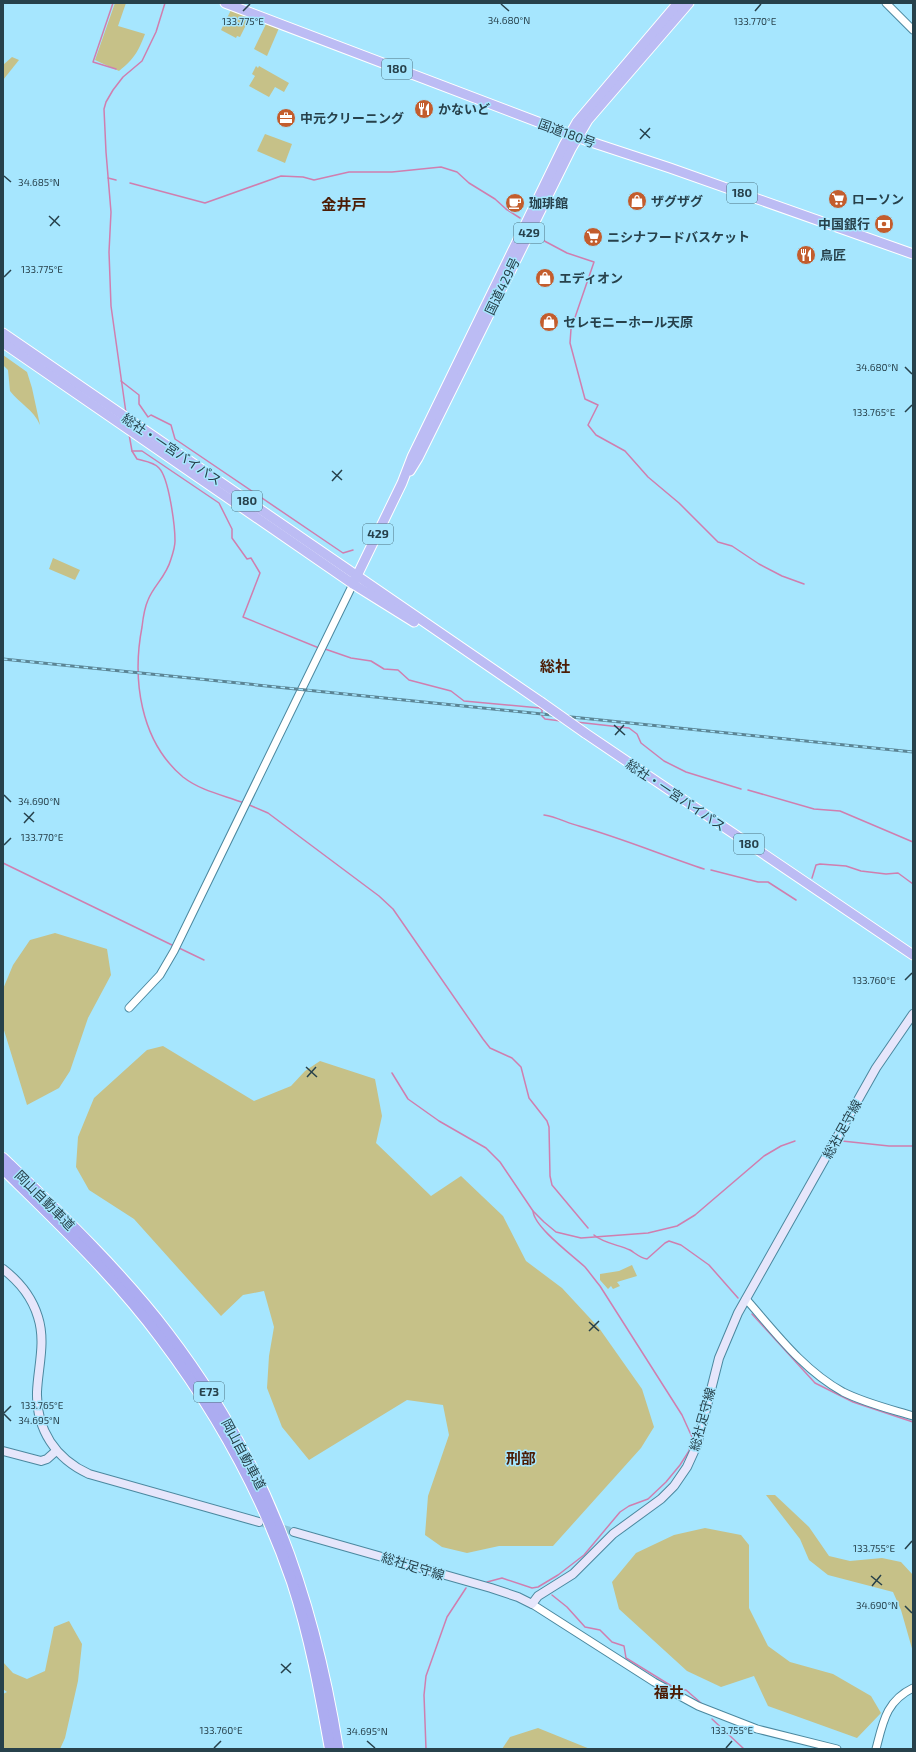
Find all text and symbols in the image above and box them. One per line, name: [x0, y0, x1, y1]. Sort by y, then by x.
text: 34.680°N: [488, 14, 530, 26]
text: 133.775°E: [222, 15, 264, 27]
text: 133.770°E: [734, 15, 777, 27]
road number: 180: [382, 59, 412, 79]
restaurant icon: かないど: [413, 98, 435, 120]
place label: かないど: [438, 101, 490, 117]
office icon: 中元クリーニング: [275, 107, 297, 129]
place label: 中元クリーニング: [300, 110, 404, 126]
street label: 国道180号: [536, 115, 598, 151]
text: 34.685°N: [18, 176, 60, 188]
road number: 180: [727, 183, 757, 203]
supermarket icon: ローソン: [827, 188, 849, 210]
shop icon: ザグザグ: [626, 190, 648, 212]
place label: ローソン: [852, 191, 904, 207]
cafe icon: 珈琲館: [504, 192, 526, 214]
place label: ザグザグ: [651, 193, 703, 209]
district label: 金井戸: [321, 195, 367, 213]
place label: 珈琲館: [529, 195, 568, 211]
bank icon: 中国銀行: [873, 213, 895, 235]
place label: 中国銀行: [818, 216, 870, 232]
road number: 429: [514, 223, 544, 243]
supermarket icon: ニシナフードバスケット: [582, 226, 604, 248]
place label: ニシナフードバスケット: [607, 229, 750, 245]
restaurant icon: 鳥匠: [795, 244, 817, 266]
place label: 鳥匠: [820, 247, 846, 263]
street label: 国道429号: [481, 255, 523, 317]
text: 133.775°E: [21, 263, 63, 275]
shop icon: エディオン: [534, 267, 556, 289]
place label: エディオン: [559, 270, 623, 286]
shop icon: セレモニーホール天原: [538, 311, 560, 333]
place label: セレモニーホール天原: [563, 314, 693, 330]
text: 34.680°N: [856, 361, 898, 373]
text: 133.765°E: [853, 406, 896, 418]
street label: 総社・一宮バイパス: [119, 410, 225, 488]
road number: 180: [232, 491, 262, 511]
road number: 429: [363, 524, 393, 544]
district label: 総社: [540, 657, 570, 675]
street label: 総社・一宮バイパス: [623, 756, 729, 834]
text: 34.690°N: [18, 795, 60, 807]
text: 133.770°E: [21, 831, 64, 843]
road number: 180: [734, 834, 764, 854]
text: 133.760°E: [852, 974, 896, 986]
street label: 総社足守線: [819, 1097, 865, 1161]
street label: 岡山自動車道: [12, 1167, 78, 1233]
road number: E73: [194, 1382, 224, 1402]
street label: 総社足守線: [686, 1386, 718, 1452]
text: 133.765°E: [21, 1399, 64, 1411]
text: 34.695°N: [18, 1414, 60, 1426]
street label: 岡山自動車道: [219, 1416, 269, 1492]
district label: 刑部: [506, 1449, 536, 1467]
text: 133.755°E: [853, 1542, 895, 1554]
street label: 総社足守線: [380, 1549, 446, 1583]
text: 34.690°N: [856, 1599, 898, 1611]
district label: 福井: [653, 1683, 684, 1701]
text: 133.760°E: [199, 1724, 243, 1736]
text: 133.755°E: [711, 1724, 753, 1736]
text: 34.695°N: [346, 1725, 388, 1737]

